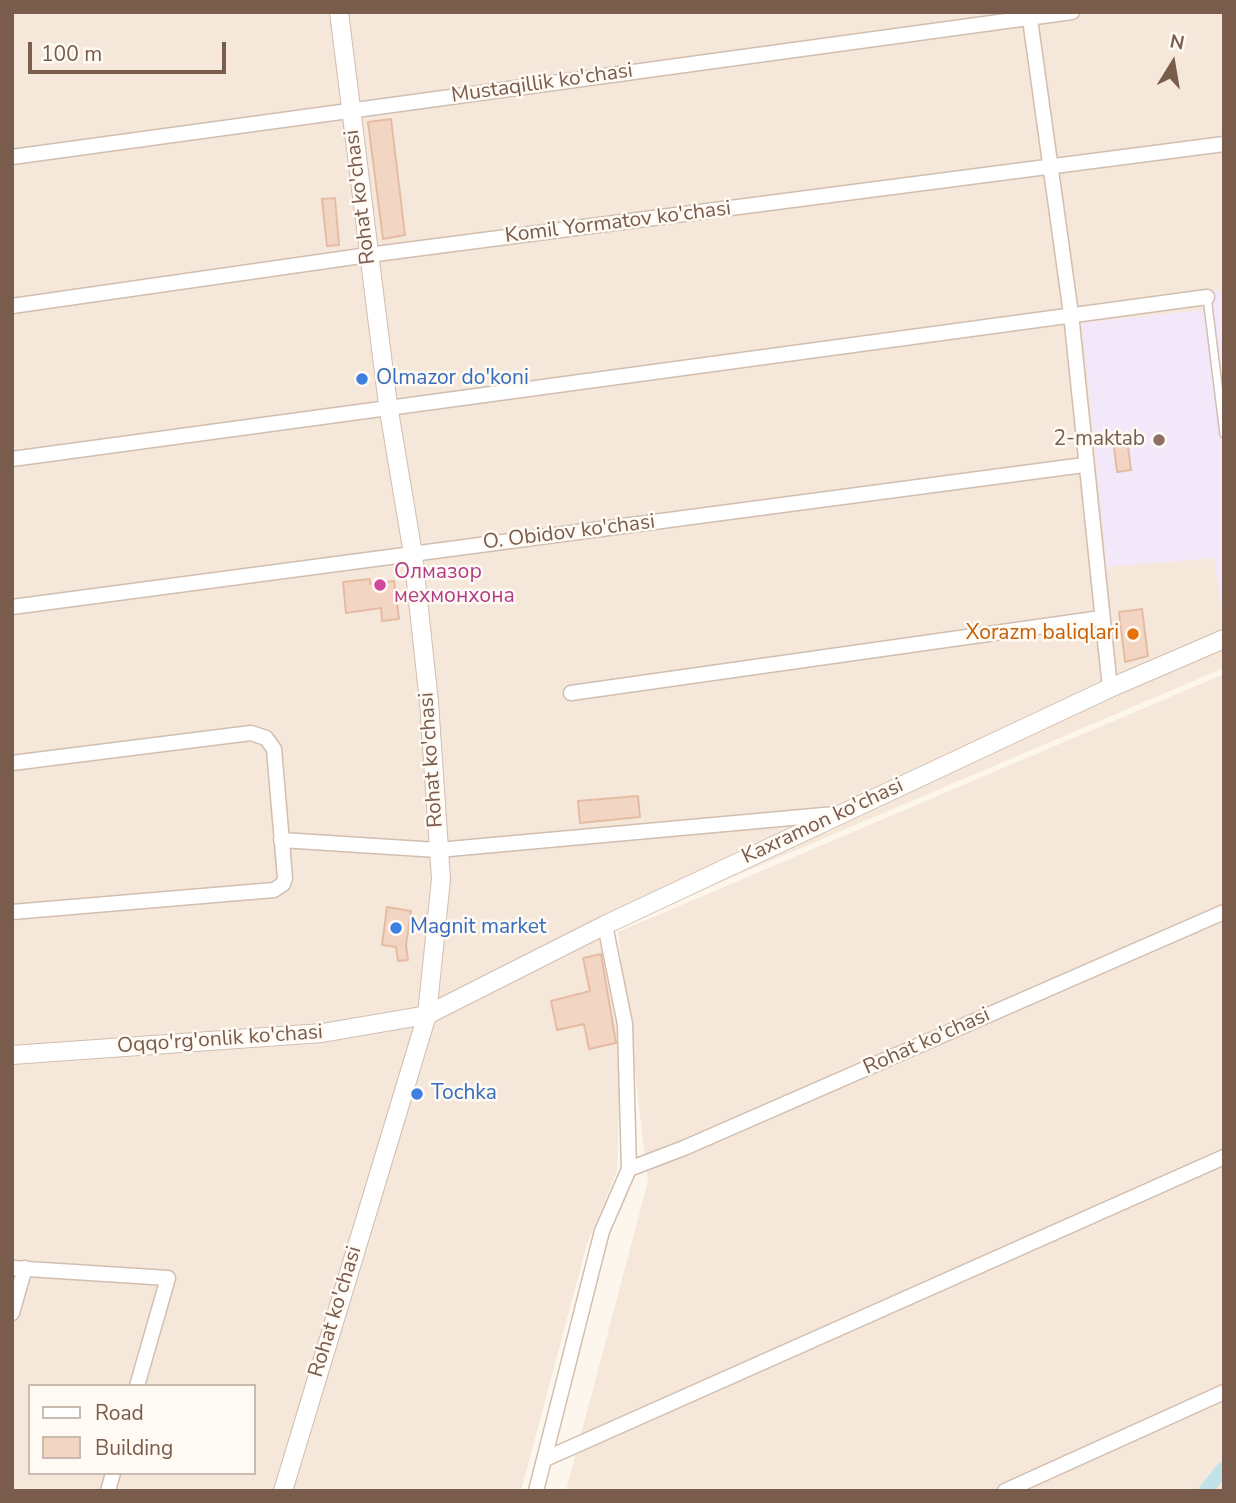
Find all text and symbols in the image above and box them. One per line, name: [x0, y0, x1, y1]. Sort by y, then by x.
scale bar: [32, 28, 229, 72]
north arrow: [1138, 28, 1208, 98]
text: N: [1168, 28, 1186, 57]
text: 100 m: [41, 40, 102, 68]
street label: Mustaqillik ko'chasi: [450, 59, 634, 109]
street label: Rohat ko'chasi: [340, 128, 382, 266]
street label: Komil Yormatov ko'chasi: [504, 197, 732, 249]
place label: Olmazor do'koni: [376, 366, 529, 392]
marker: Olmazor do'koni: [354, 371, 370, 387]
place label: 2-maktab: [1053, 427, 1145, 453]
marker: 2-maktab: [1151, 432, 1167, 448]
street label: O. Obidov ko'chasi: [482, 510, 656, 556]
place label: Олмазор мехмонхона: [394, 560, 515, 610]
marker: Олмазор мехмонхона: [372, 577, 388, 593]
place label: Xorazm baliqlari: [966, 621, 1119, 647]
marker: Xorazm baliqlari: [1125, 626, 1141, 642]
street label: Rohat ko'chasi: [415, 691, 449, 829]
street label: Kaxramon ko'chasi: [738, 774, 908, 870]
place label: Magnit market: [410, 915, 546, 941]
marker: Magnit market: [388, 920, 404, 936]
street label: Rohat ko'chasi: [860, 1003, 994, 1081]
street label: Oqqo'rg'onlik ko'chasi: [116, 1020, 324, 1060]
place label: Tochka: [431, 1081, 497, 1107]
marker: Tochka: [409, 1086, 425, 1102]
street label: Rohat ko'chasi: [304, 1243, 368, 1381]
legend: [28, 1384, 256, 1475]
text: Road: [95, 1399, 144, 1427]
text: Building: [95, 1434, 173, 1462]

